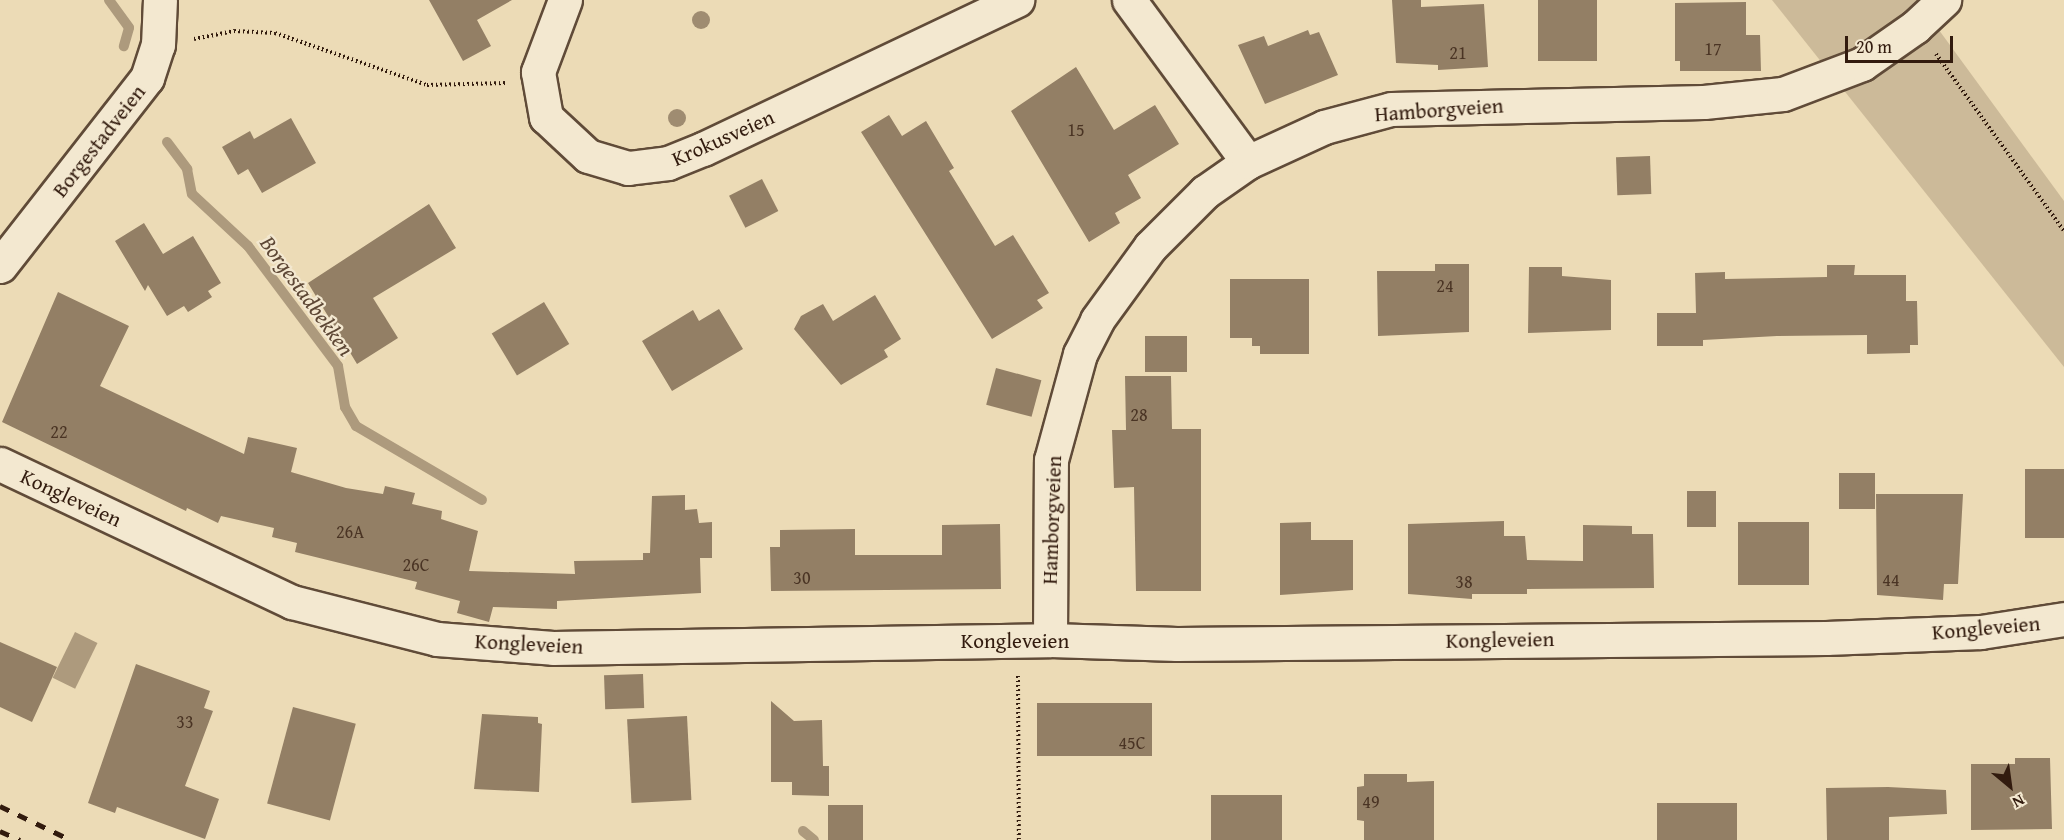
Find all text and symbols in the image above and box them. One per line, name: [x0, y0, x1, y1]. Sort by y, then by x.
scale bar: [1848, 24, 1956, 62]
text: 20 m: [1856, 33, 1892, 60]
house number: 17: [1704, 38, 1722, 60]
house number: 21: [1449, 42, 1467, 64]
street label: Borgestadveien: [47, 80, 151, 202]
street label: Hamborgveien: [1374, 93, 1504, 127]
street label: Krokusveien: [668, 104, 778, 172]
house number: 15: [1067, 119, 1085, 141]
water label: Borgestadbekken: [255, 231, 359, 361]
house number: 24: [1436, 275, 1454, 297]
house number: 28: [1130, 404, 1148, 426]
house number: 22: [50, 421, 68, 443]
street label: Hamborgveien: [1037, 455, 1067, 585]
street label: Kongleveien: [17, 464, 125, 532]
house number: 26A: [336, 521, 364, 543]
house number: 26C: [402, 554, 430, 576]
house number: 30: [793, 567, 811, 589]
house number: 44: [1882, 569, 1900, 591]
house number: 38: [1455, 571, 1473, 593]
street label: Kongleveien: [1931, 611, 2041, 645]
street label: Kongleveien: [1446, 626, 1554, 654]
street label: Kongleveien: [961, 628, 1069, 654]
street label: Kongleveien: [474, 629, 584, 659]
house number: 33: [176, 711, 194, 733]
house number: 45C: [1118, 732, 1146, 754]
north arrow: [1980, 756, 2040, 816]
text: N: [2008, 789, 2029, 815]
house number: 49: [1362, 791, 1380, 813]

